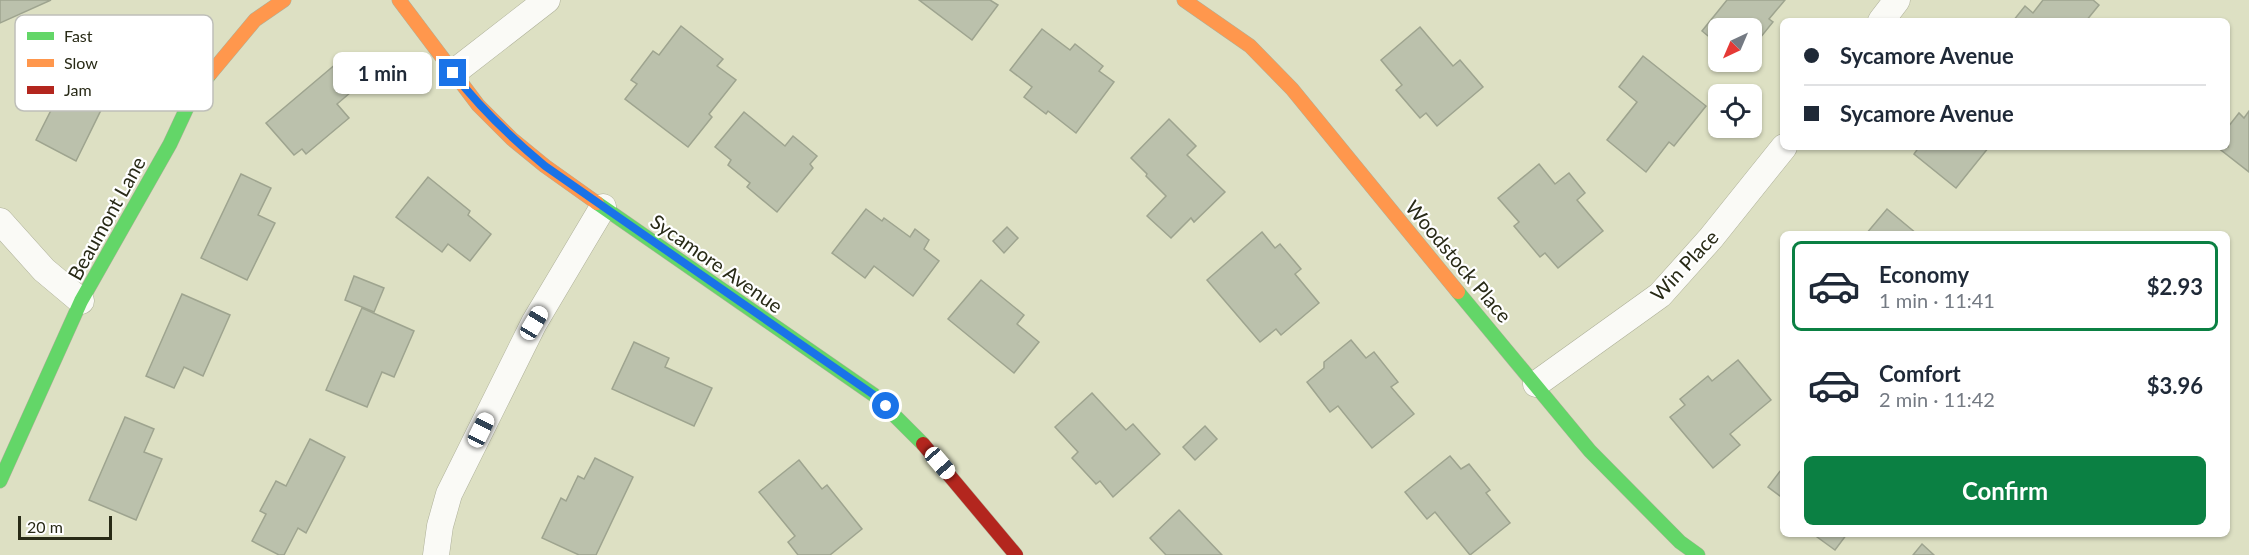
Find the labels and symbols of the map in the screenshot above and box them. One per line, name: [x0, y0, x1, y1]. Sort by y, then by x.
legend: [15, 15, 213, 111]
north arrow: [1708, 18, 1762, 72]
text: Fast: [64, 26, 93, 45]
callout: 1 min: [333, 52, 432, 94]
text: Slow: [64, 53, 98, 72]
route end: [439, 59, 466, 86]
text: Jam: [64, 80, 92, 99]
street label: Beaumont Lane: [62, 152, 150, 284]
street label: Woodstock Place: [1401, 195, 1517, 327]
street label: Sycamore Avenue: [646, 209, 788, 317]
street label: Win Place: [1645, 225, 1723, 305]
car: [517, 303, 551, 343]
route start: [872, 392, 899, 419]
car: [465, 410, 497, 450]
car: [921, 444, 959, 482]
scale bar: [18, 513, 112, 540]

